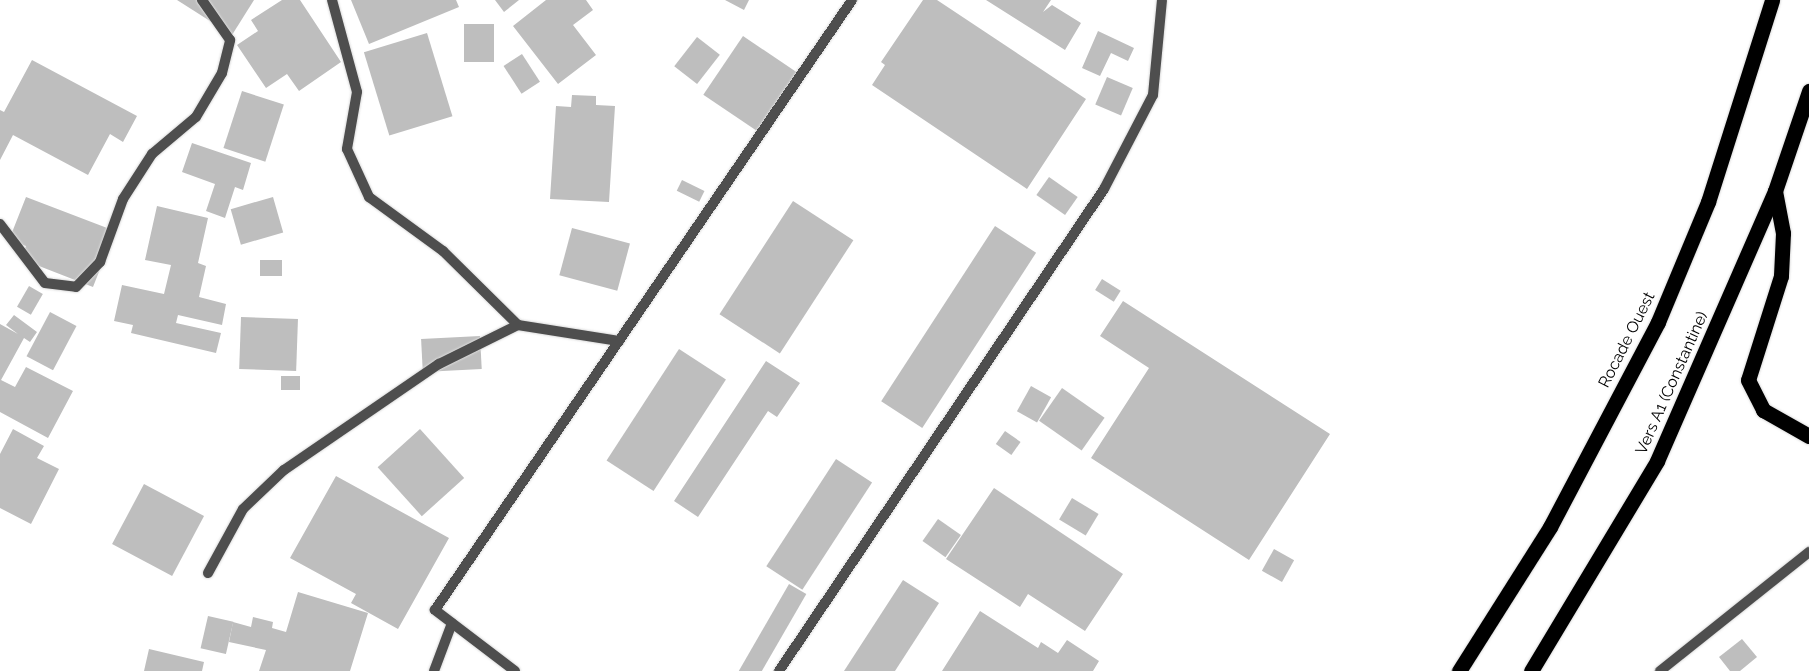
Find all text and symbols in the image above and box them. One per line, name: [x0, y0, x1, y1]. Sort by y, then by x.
street label: Rocade Ouest: [1595, 289, 1659, 391]
street label: Vers A1 (Constantine): [1632, 308, 1712, 458]

